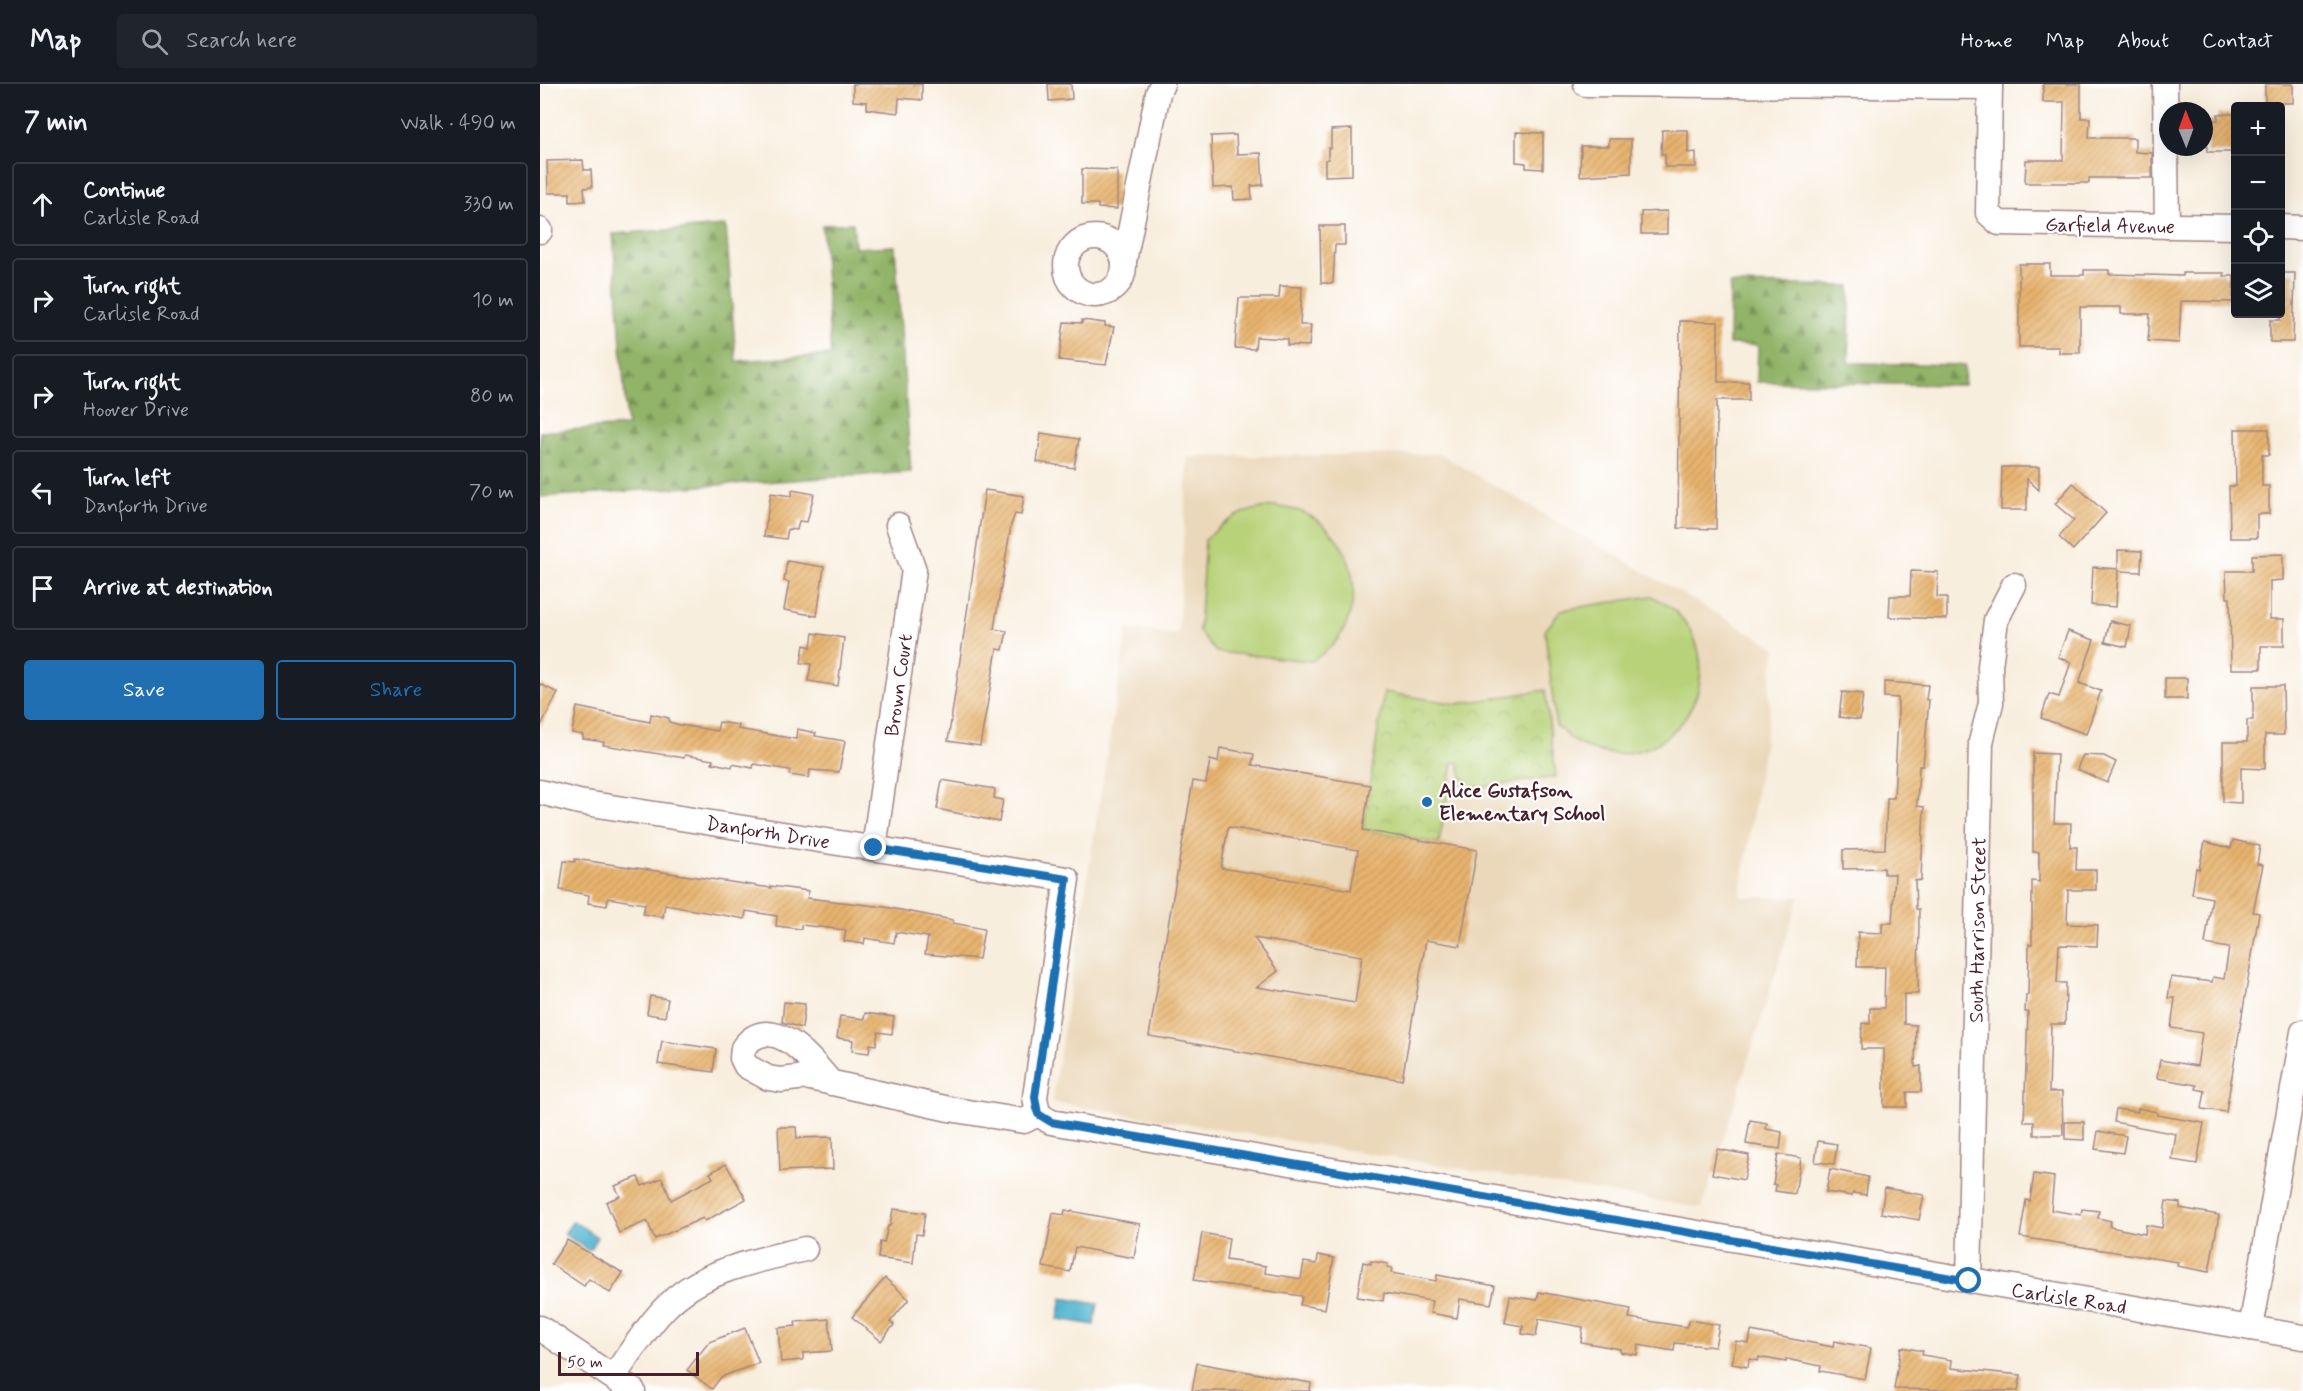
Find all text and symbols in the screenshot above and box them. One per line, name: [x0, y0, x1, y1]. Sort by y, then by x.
search box: [117, 14, 537, 68]
text: Map: [30, 23, 81, 60]
icon: search: [138, 25, 171, 58]
text: Search here: [186, 27, 297, 55]
text: Home: [1961, 27, 2013, 55]
text: Map: [2046, 27, 2084, 55]
text: About: [2117, 27, 2169, 55]
text: Contact: [2202, 27, 2273, 55]
north arrow: [2159, 102, 2213, 156]
map controls: [2231, 102, 2285, 318]
button: +: [2231, 102, 2285, 156]
text: 7 min: [24, 106, 88, 140]
text: Walk · 490 m: [401, 110, 516, 137]
button: −: [2231, 156, 2285, 210]
text: Continue: [83, 177, 165, 205]
icon: ahead: [26, 188, 59, 221]
text: 330 m: [463, 191, 514, 218]
text: Carlisle Road: [83, 205, 199, 232]
button: locate: [2231, 210, 2285, 264]
street label: Garfield Avenue: [2045, 212, 2175, 241]
button: layers: [2231, 264, 2285, 318]
text: Turn right: [83, 273, 181, 301]
icon: right: [26, 284, 59, 317]
text: 10 m: [472, 287, 514, 314]
text: Carlisle Road: [83, 301, 199, 328]
text: Turn right: [83, 369, 181, 397]
icon: right: [26, 380, 59, 413]
text: 80 m: [470, 383, 514, 410]
text: Hoover Drive: [83, 397, 189, 424]
text: Turn left: [83, 465, 171, 493]
icon: left: [26, 476, 59, 509]
text: 70 m: [469, 479, 514, 506]
text: Danforth Drive: [83, 493, 208, 520]
icon: arrive: [26, 572, 59, 605]
text: Arrive at destination: [83, 574, 273, 602]
street label: Brown Court: [879, 632, 920, 738]
button: Save: [24, 660, 264, 720]
button: Share: [276, 660, 516, 720]
place label: Alice Gustafson Elementary School: [1439, 778, 1605, 828]
marker: Alice Gustafson Elementary School: [1420, 795, 1434, 809]
street label: Danforth Drive: [704, 810, 832, 859]
route end: [860, 834, 886, 860]
street label: South Harrison Street: [1963, 837, 1994, 1023]
route start: [1955, 1267, 1981, 1293]
street label: Carlisle Road: [2009, 1277, 2128, 1322]
scale bar: [558, 1349, 699, 1376]
text: 50 m: [567, 1352, 603, 1373]

